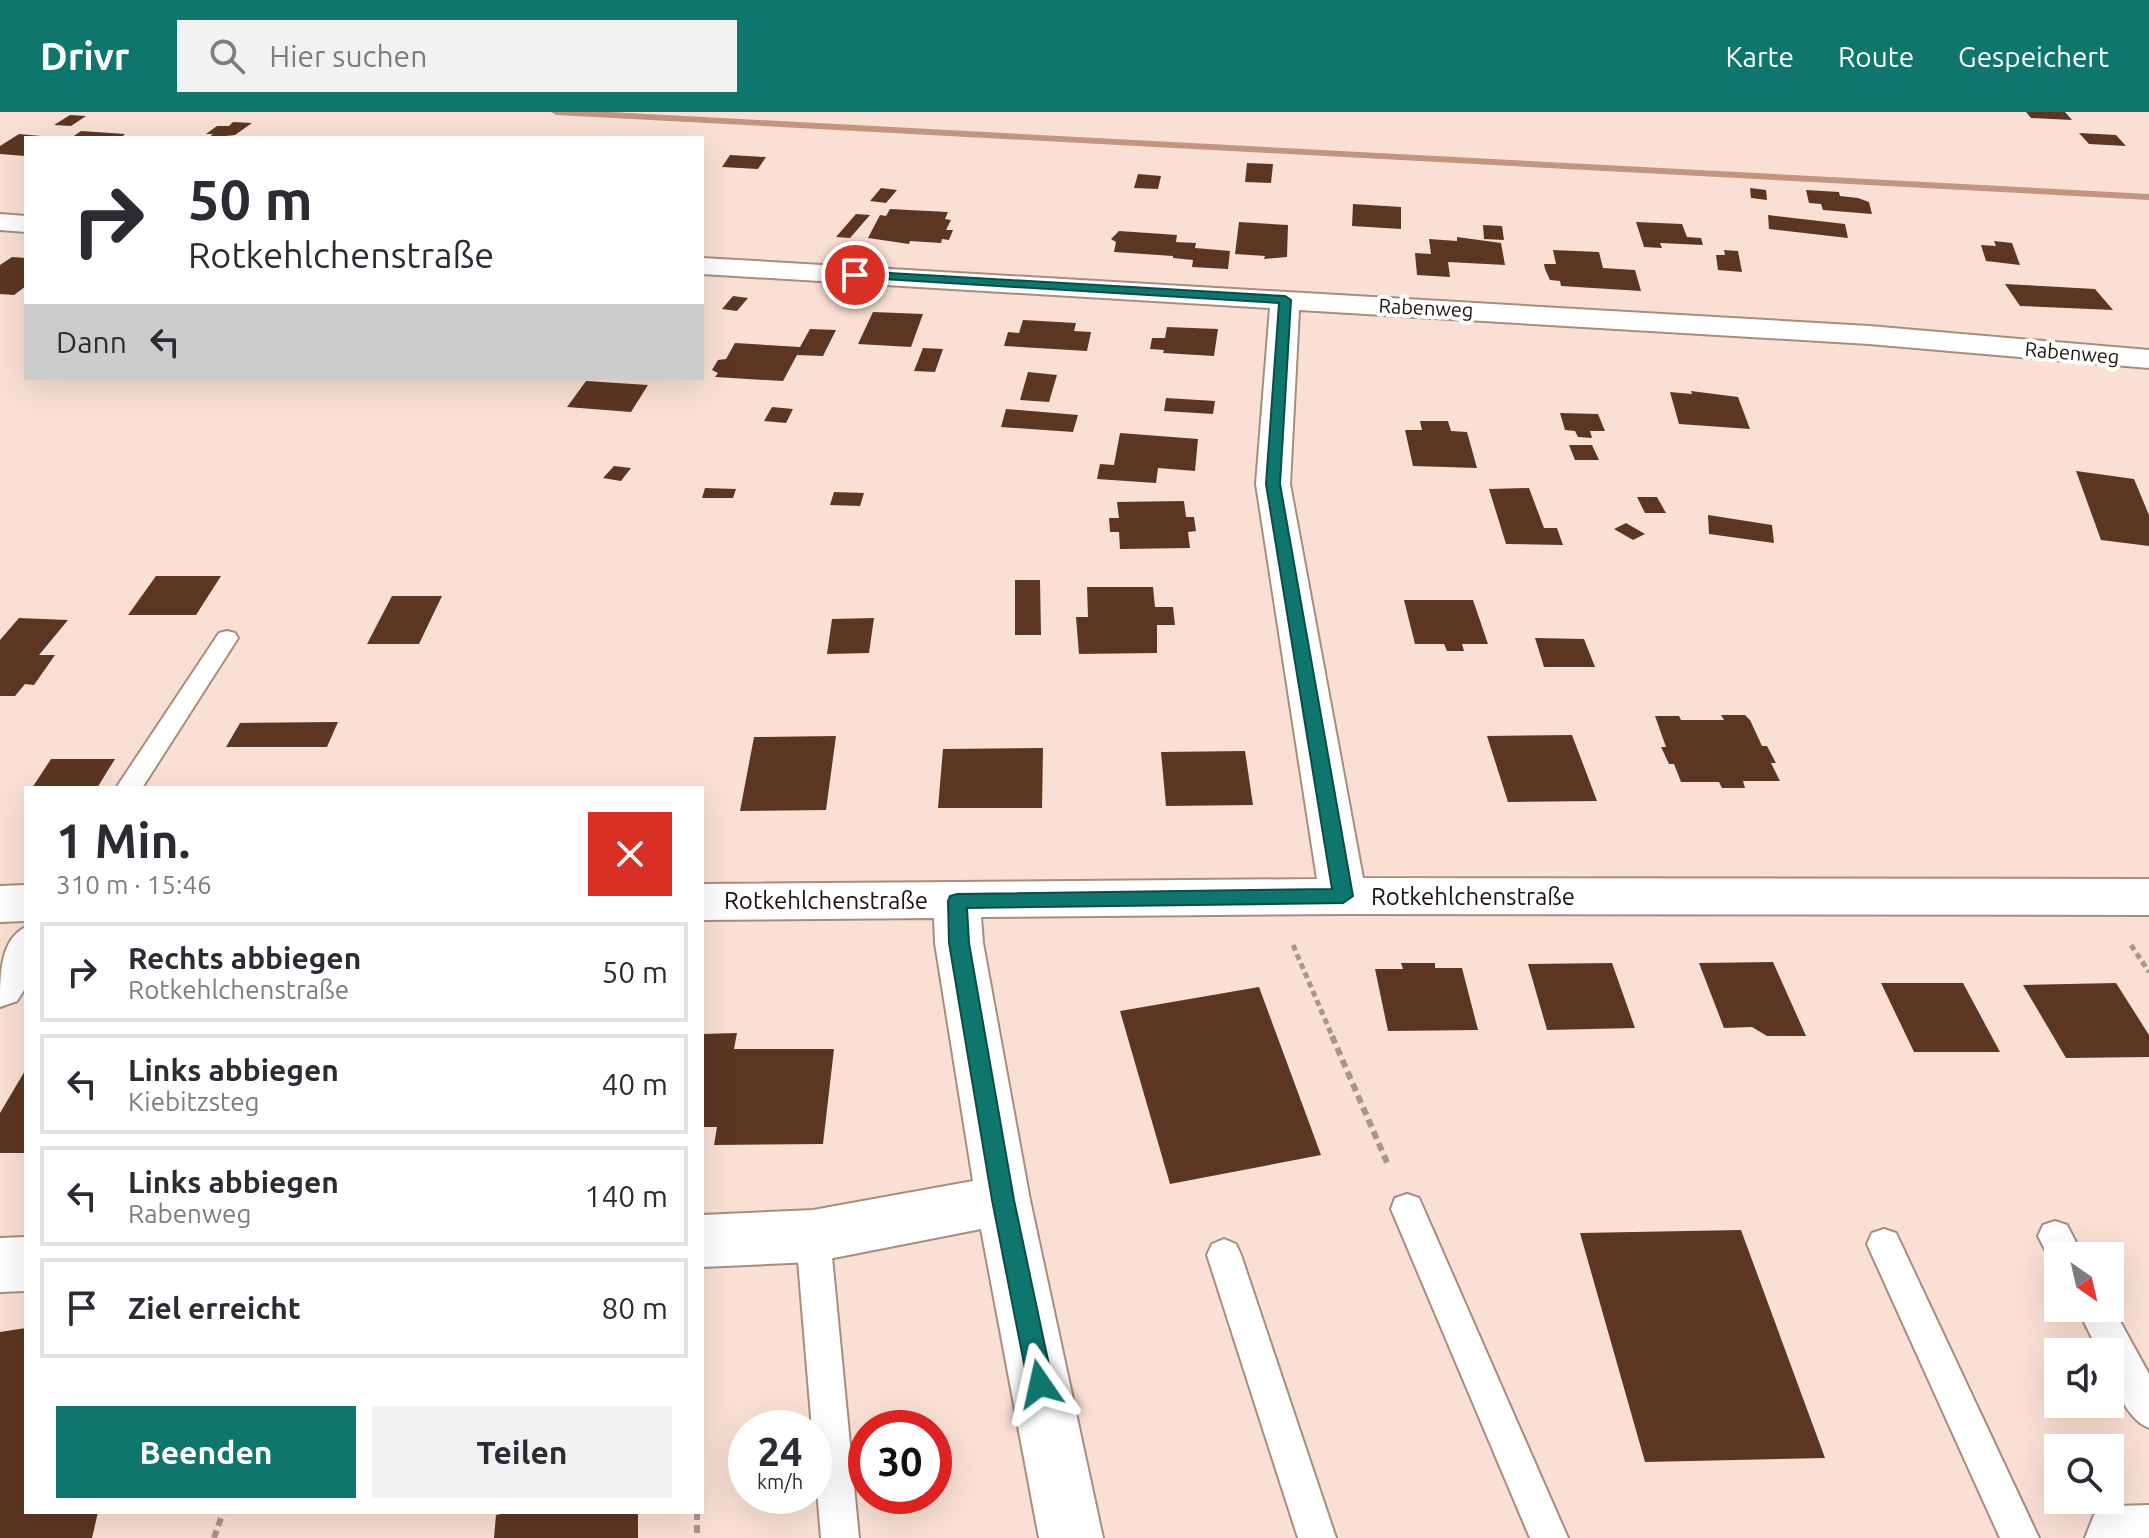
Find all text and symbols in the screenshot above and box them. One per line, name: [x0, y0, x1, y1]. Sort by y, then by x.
search box: [177, 20, 737, 92]
icon: search: [205, 34, 249, 78]
text: Drivr: [40, 35, 129, 77]
text: Hier suchen: [269, 39, 427, 73]
text: Karte: [1725, 41, 1794, 72]
text: Route: [1838, 41, 1914, 72]
text: Gespeichert: [1958, 41, 2109, 72]
icon: right: [56, 168, 160, 272]
text: 50 m: [188, 168, 313, 231]
text: Rotkehlchenstraße: [188, 234, 494, 275]
pin: [821, 241, 889, 309]
icon: arrive: [833, 253, 877, 297]
street label: Rabenweg: [1378, 294, 1474, 321]
icon: left: [143, 320, 187, 364]
text: Dann: [56, 325, 127, 359]
street label: Rabenweg: [2024, 337, 2120, 368]
button: close: [588, 812, 672, 896]
text: 1 Min.: [56, 813, 190, 867]
text: 310 m · 15:46: [56, 870, 212, 899]
street label: Rotkehlchenstraße: [1371, 883, 1575, 910]
street label: Rotkehlchenstraße: [724, 887, 928, 914]
text: Rechts abbiegen: [128, 941, 361, 975]
icon: right: [60, 950, 104, 994]
text: 50 m: [601, 955, 668, 989]
text: Rotkehlchenstraße: [128, 975, 349, 1004]
text: Links abbiegen: [128, 1053, 339, 1087]
icon: left: [60, 1062, 104, 1106]
text: 40 m: [601, 1067, 668, 1101]
text: Kiebitzsteg: [128, 1087, 259, 1116]
text: Links abbiegen: [128, 1165, 339, 1199]
icon: left: [60, 1174, 104, 1218]
text: 140 m: [584, 1179, 668, 1213]
text: Rabenweg: [128, 1199, 251, 1228]
north arrow: [2044, 1242, 2124, 1322]
map controls: [2044, 1242, 2124, 1514]
icon: arrive: [60, 1286, 104, 1330]
text: Ziel erreicht: [128, 1291, 301, 1325]
text: 80 m: [601, 1291, 668, 1325]
button: sound: [2044, 1338, 2124, 1418]
position arrow: [998, 1342, 1082, 1426]
button: Beenden: [56, 1406, 356, 1498]
button: Teilen: [372, 1406, 672, 1498]
speed limit sign: 30: [848, 1410, 952, 1514]
text: 24: [757, 1429, 803, 1474]
button: search: [2044, 1434, 2124, 1514]
text: km/h: [757, 1470, 803, 1493]

